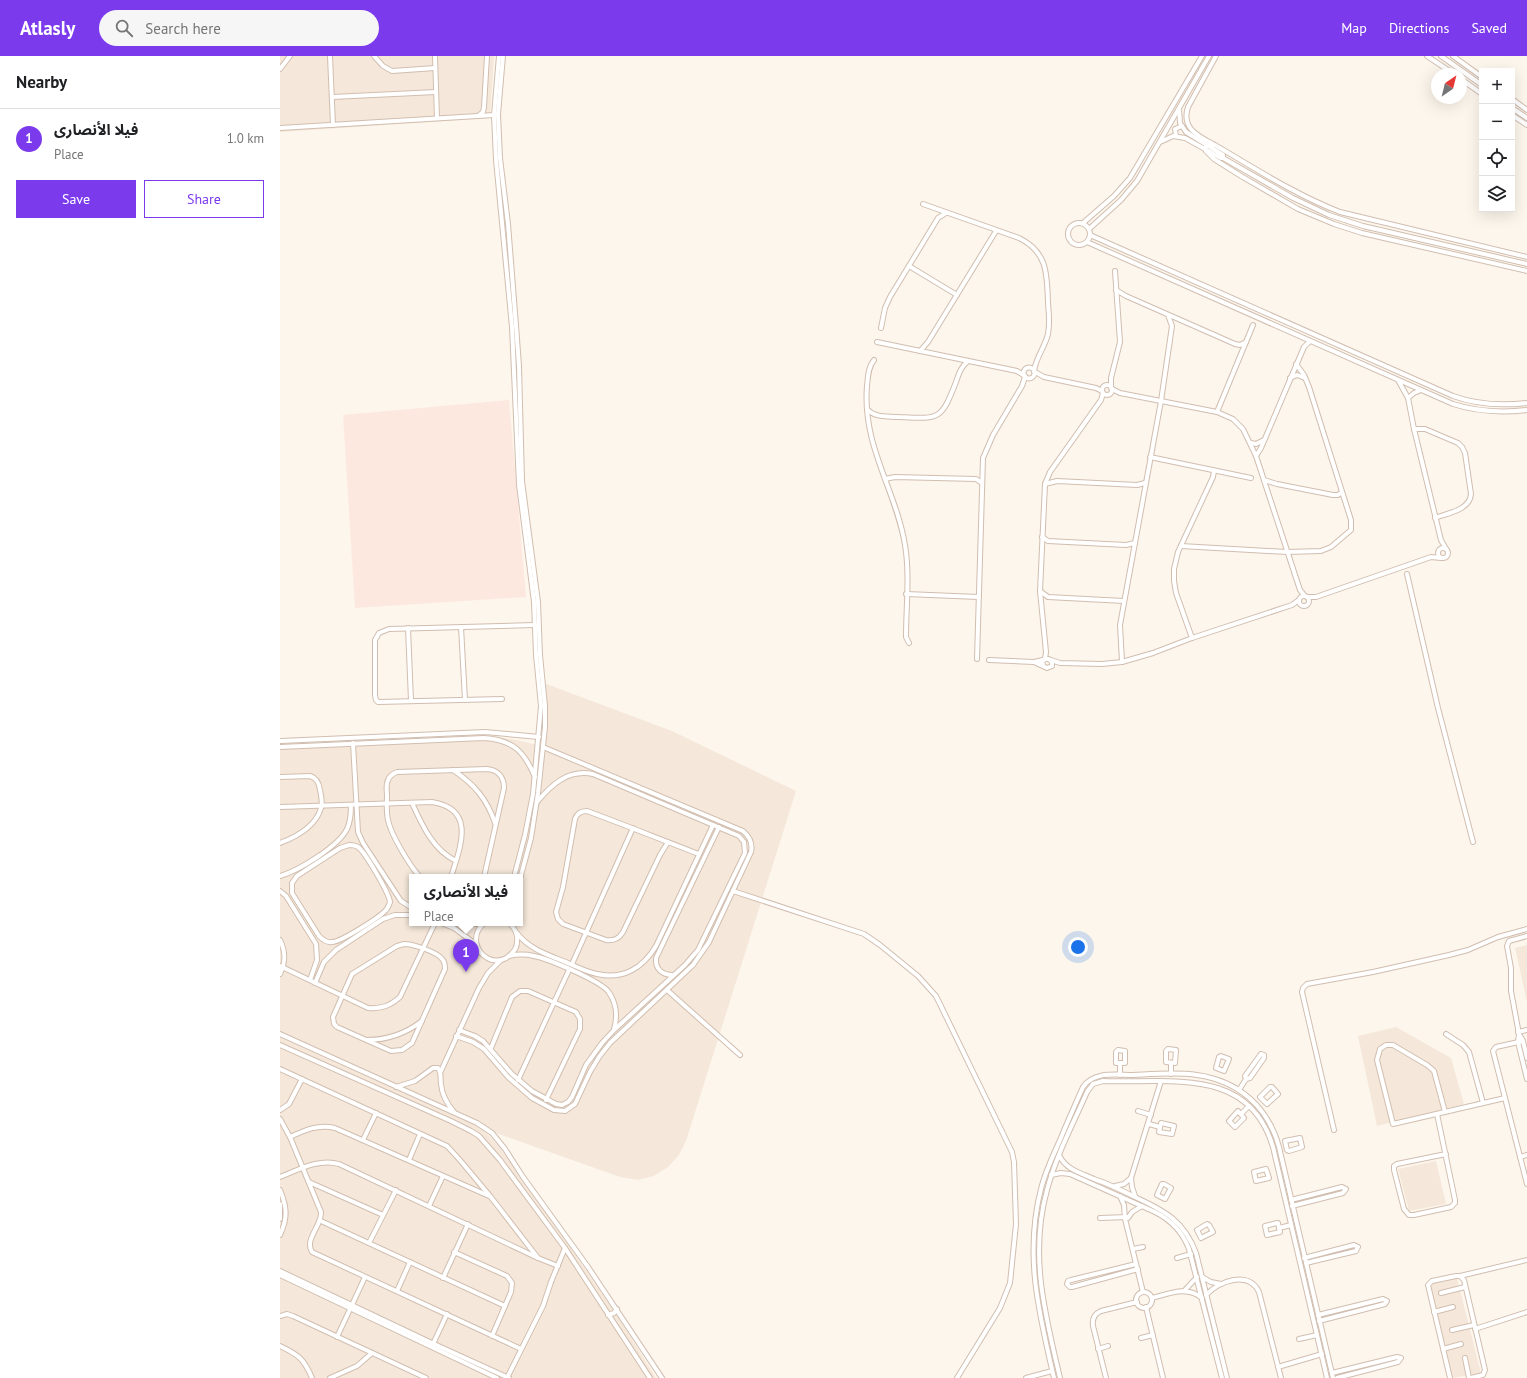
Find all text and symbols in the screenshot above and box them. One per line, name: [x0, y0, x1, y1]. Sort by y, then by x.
search box: [99, 10, 379, 46]
text: Atlasly: [20, 16, 75, 40]
icon: search: [113, 17, 135, 39]
text: Search here: [145, 19, 221, 38]
text: Map: [1341, 19, 1367, 37]
text: Directions: [1389, 19, 1449, 37]
text: Saved: [1471, 19, 1507, 37]
north arrow: [1431, 68, 1467, 104]
map controls: [1479, 68, 1515, 212]
button: +: [1479, 68, 1515, 104]
text: Nearby: [16, 71, 67, 93]
button: −: [1479, 104, 1515, 140]
text: فيلا الأنصارى: [54, 120, 138, 139]
text: 1: [25, 130, 33, 147]
text: 1.0 km: [227, 130, 264, 147]
button: locate: [1479, 140, 1515, 176]
text: Place: [54, 146, 84, 163]
button: layers: [1479, 176, 1515, 212]
button: Save: [16, 180, 136, 218]
button: Share: [144, 180, 264, 218]
popup: [409, 874, 523, 926]
text: فيلا الأنصارى: [424, 882, 508, 901]
text: Place: [424, 908, 454, 925]
your location: [1068, 937, 1088, 957]
pin: 1: [453, 939, 479, 972]

